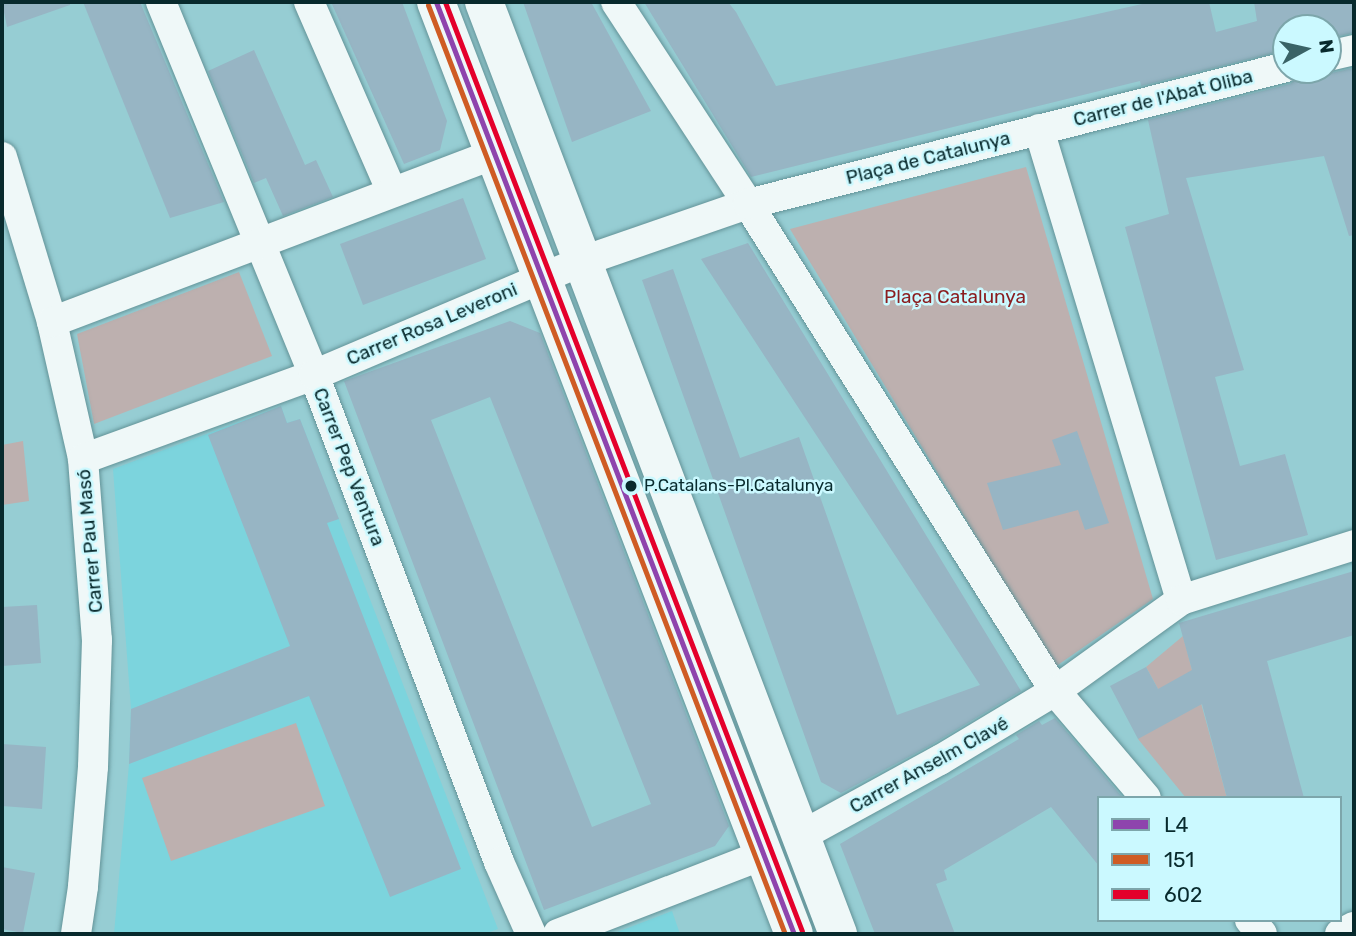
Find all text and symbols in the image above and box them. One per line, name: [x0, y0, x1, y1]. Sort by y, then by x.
north arrow: [1272, 14, 1342, 84]
text: N: [1314, 38, 1339, 55]
street label: Carrer de l'Abat Oliba: [1071, 65, 1255, 131]
street label: Plaça de Catalunya: [844, 127, 1012, 189]
street label: Carrer Rosa Leveroni: [343, 278, 521, 370]
park label: Plaça Catalunya: [884, 286, 1026, 308]
street label: Carrer Pep Ventura: [308, 384, 390, 550]
street label: Carrer Pau Masó: [72, 468, 108, 614]
place label: P.Catalans-Pl.Catalunya: [644, 476, 833, 496]
marker: P.Catalans-Pl.Catalunya: [624, 479, 638, 493]
street label: Carrer Anselm Clavé: [845, 712, 1013, 818]
legend: [1097, 796, 1342, 922]
text: L4: [1164, 812, 1188, 837]
text: 151: [1164, 847, 1194, 872]
text: 602: [1164, 882, 1202, 907]

